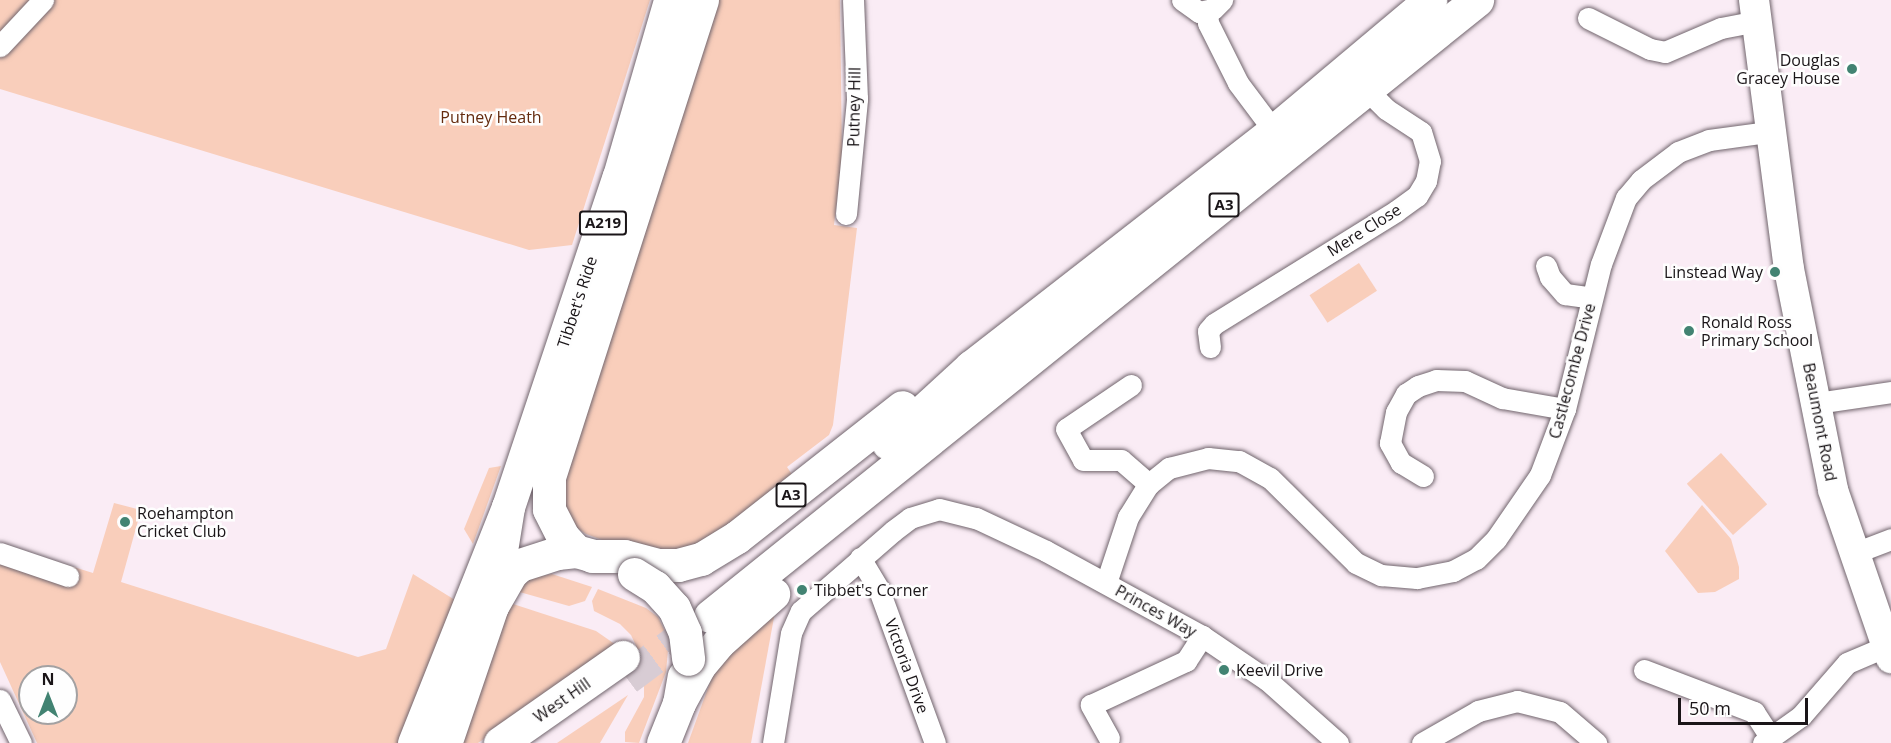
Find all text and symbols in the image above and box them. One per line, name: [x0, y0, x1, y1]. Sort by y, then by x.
place label: Douglas Gracey House: [1736, 50, 1840, 88]
marker: Douglas Gracey House: [1845, 62, 1859, 76]
street label: Putney Hill: [844, 67, 864, 147]
park label: Putney Heath: [440, 107, 542, 127]
road number: A3: [1208, 193, 1240, 217]
street label: Mere Close: [1324, 200, 1404, 260]
road number: A219: [578, 211, 628, 235]
street label: Tibbet's Ride: [553, 254, 601, 350]
place label: Linstead Way: [1664, 262, 1763, 282]
marker: Linstead Way: [1768, 265, 1782, 279]
street label: Castlecombe Drive: [1545, 301, 1599, 441]
place label: Ronald Ross Primary School: [1701, 312, 1813, 350]
marker: Ronald Ross Primary School: [1682, 324, 1696, 338]
street label: Beaumont Road: [1799, 361, 1841, 483]
road number: A3: [774, 483, 808, 507]
place label: Roehampton Cricket Club: [137, 503, 234, 541]
marker: Roehampton Cricket Club: [118, 515, 132, 529]
place label: Tibbet's Corner: [814, 580, 928, 600]
street label: Princes Way: [1112, 581, 1200, 641]
marker: Tibbet's Corner: [795, 583, 809, 597]
street label: Victoria Drive: [881, 616, 933, 716]
place label: Keevil Drive: [1236, 660, 1323, 680]
marker: Keevil Drive: [1217, 663, 1231, 677]
north arrow: [18, 665, 78, 725]
text: N: [41, 668, 55, 690]
street label: West Hill: [530, 673, 594, 727]
scale bar: [1681, 686, 1812, 724]
text: 50 m: [1689, 696, 1731, 720]

